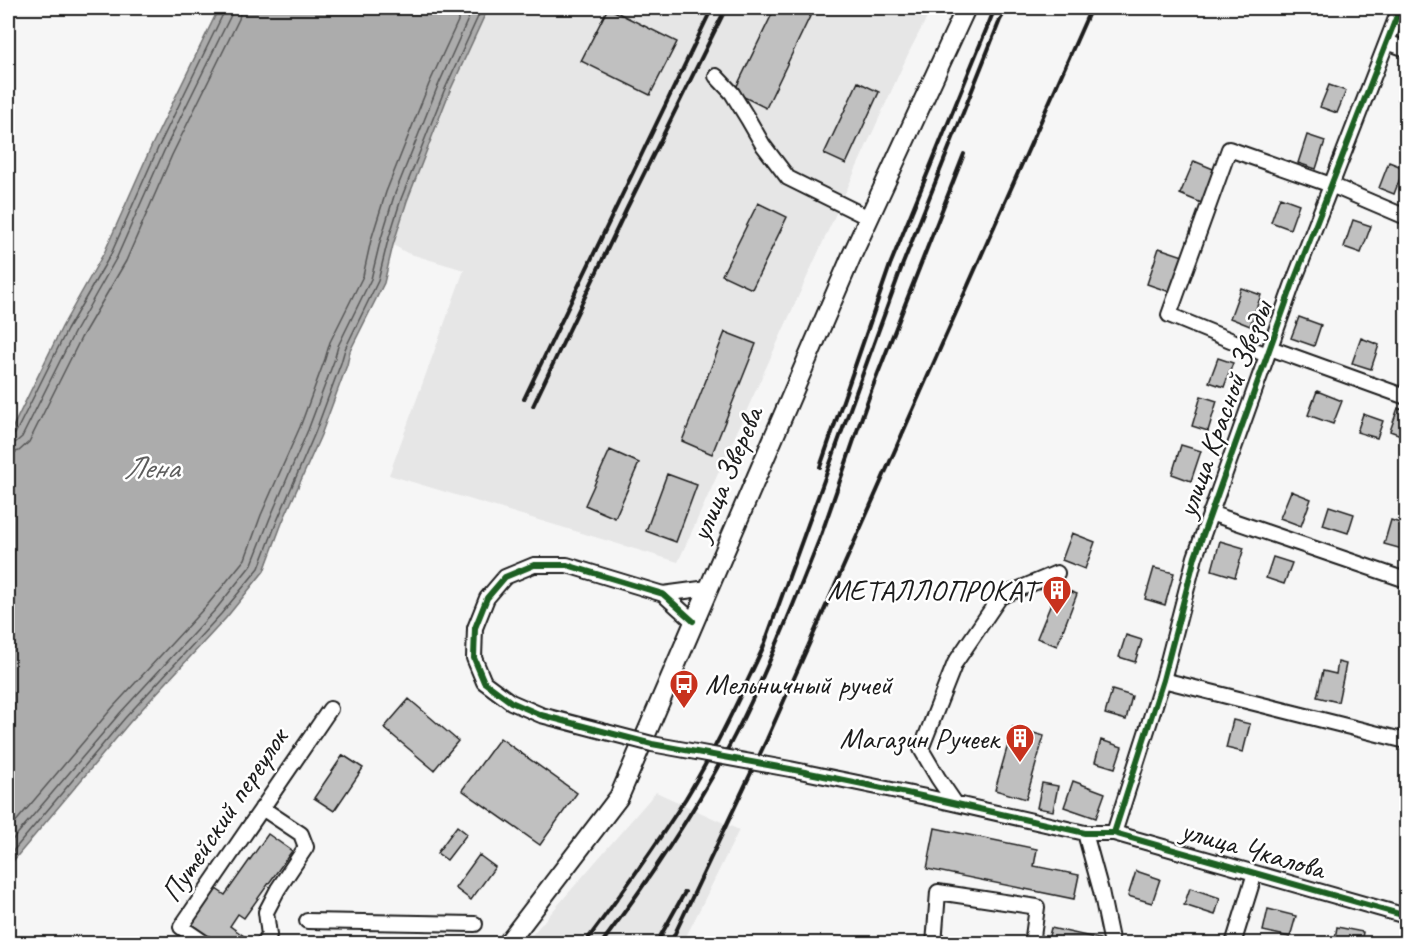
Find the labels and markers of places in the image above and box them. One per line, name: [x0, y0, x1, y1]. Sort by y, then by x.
place label: МЕТАЛЛОПРОКАТ: [827, 571, 1043, 609]
building icon: МЕТАЛЛОПРОКАТ: [1041, 574, 1073, 616]
place label: Мельничный ручей: [705, 665, 893, 703]
bus stop icon: Мельничный ручей: [668, 668, 700, 710]
place label: Магазин Ручеек: [840, 719, 1001, 757]
building icon: Магазин Ручеек: [1004, 722, 1036, 764]

